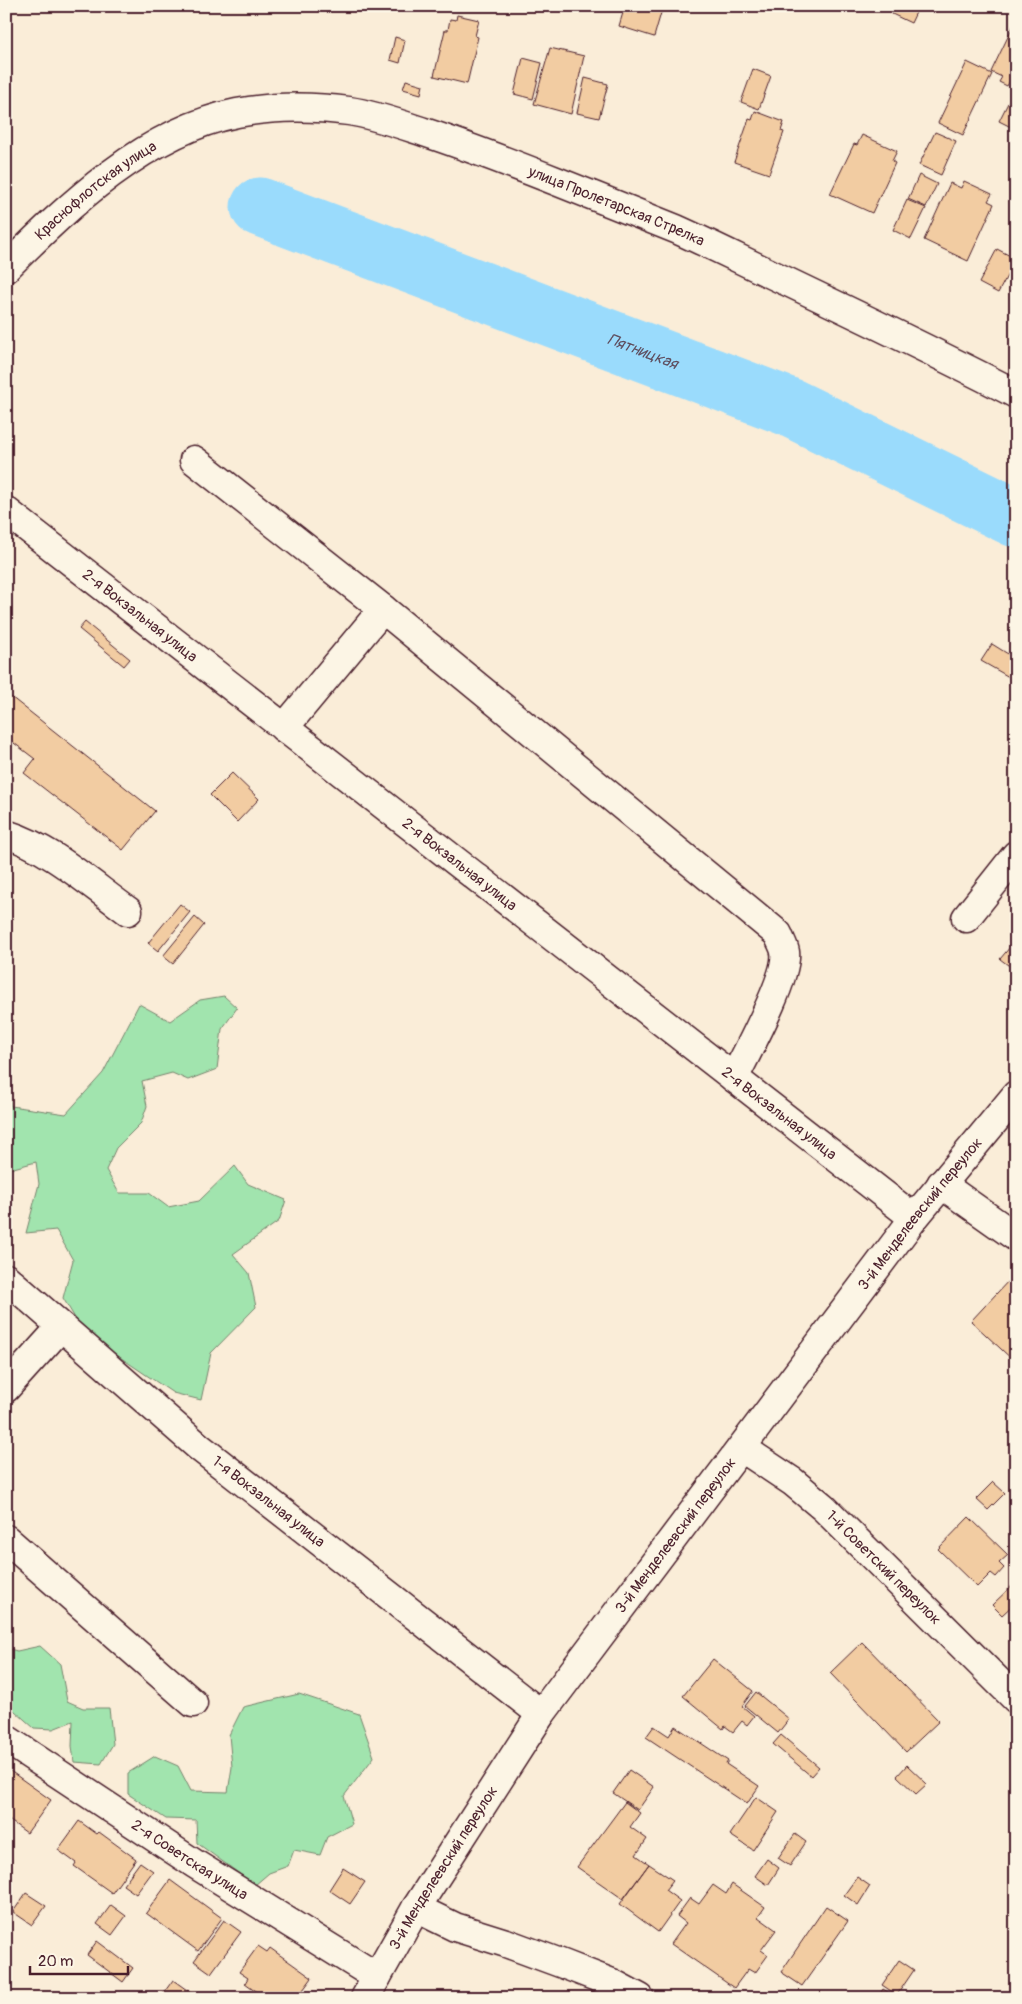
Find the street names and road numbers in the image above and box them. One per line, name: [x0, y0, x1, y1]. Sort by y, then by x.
street label: Краснофлотская улица: [31, 136, 160, 244]
street label: улица Пролетарская Стрелка: [525, 161, 708, 250]
street label: 2-я Вокзальная улица: [79, 565, 201, 666]
street label: 2-я Вокзальная улица: [398, 814, 521, 915]
street label: 2-я Вокзальная улица: [718, 1062, 841, 1164]
street label: 3-й Менделеевский переулок: [854, 1133, 987, 1294]
street label: 1-я Вокзальная улица: [208, 1451, 329, 1551]
street label: 3-й Менделеевский переулок: [611, 1453, 740, 1617]
street label: 1-й Советский переулок: [822, 1506, 945, 1629]
street label: 3-й Менделеевский переулок: [385, 1782, 502, 1953]
street label: 2-я Советская улица: [128, 1815, 252, 1904]

